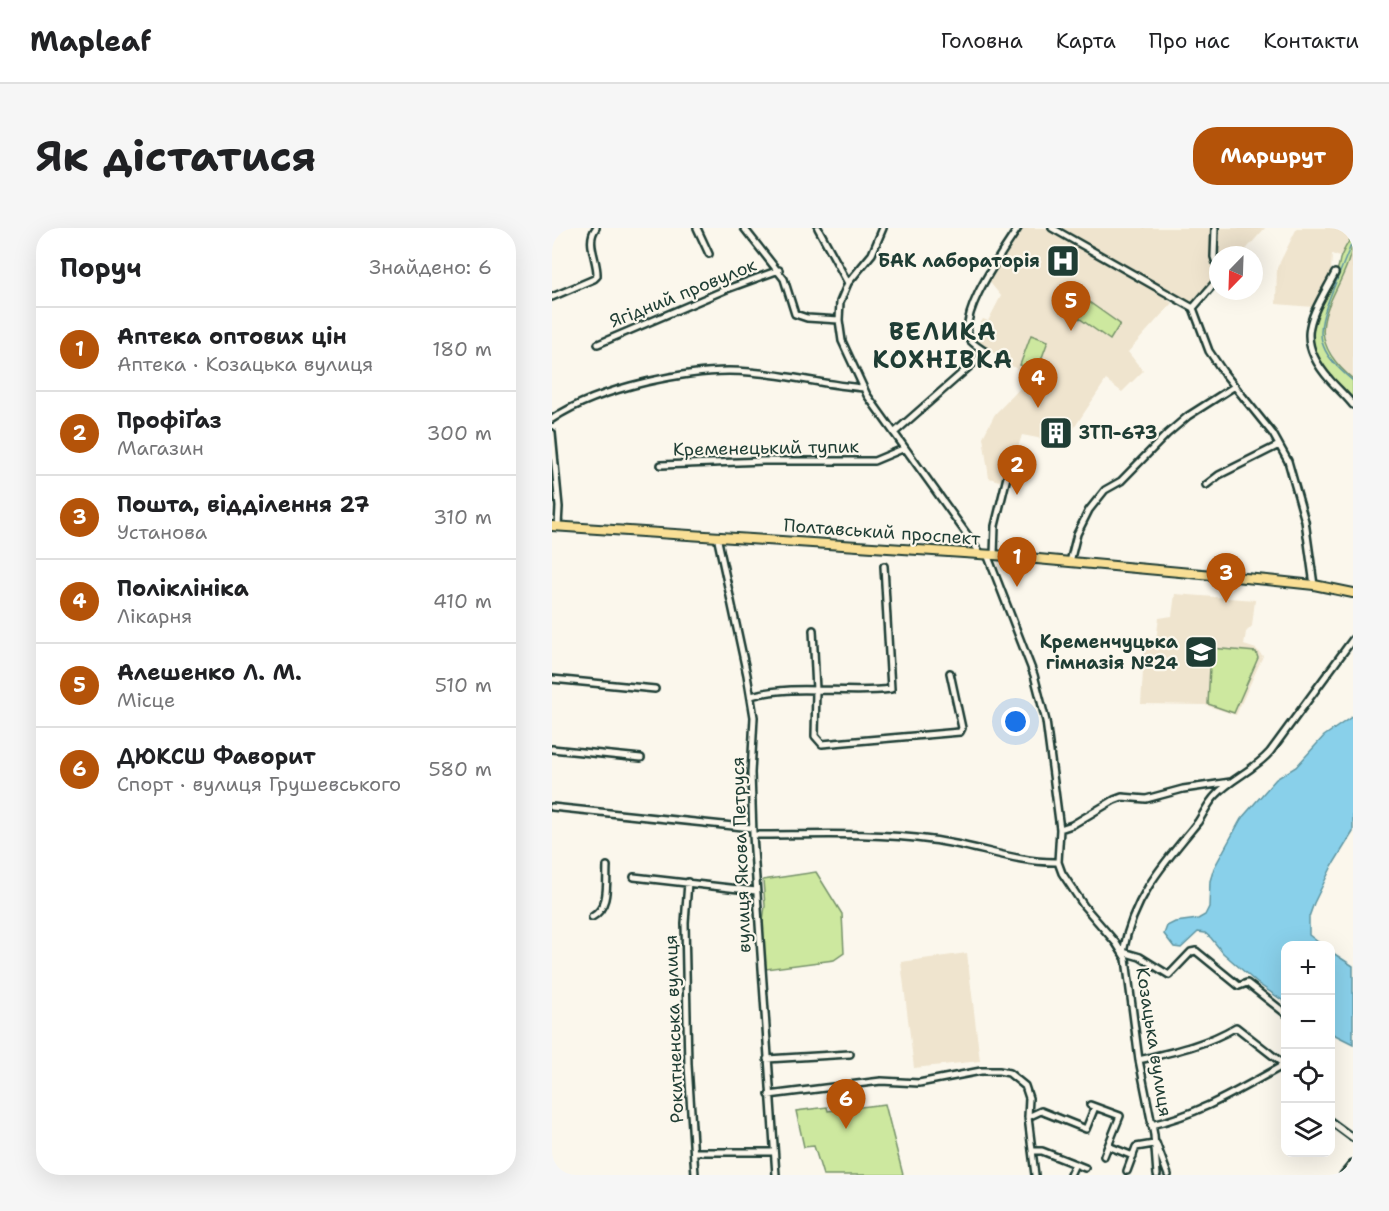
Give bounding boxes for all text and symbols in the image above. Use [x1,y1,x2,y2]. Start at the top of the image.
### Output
text: Mapleaf [30,22,151,60]
text: Головна [941,27,1023,55]
text: Карта [1056,27,1116,55]
text: Про нас [1149,27,1230,55]
text: Контакти [1263,27,1359,55]
button: Маршрут [1193,127,1353,185]
text: Як дістатися [36,128,316,184]
hospital icon: БАК лабораторія [1045,243,1081,279]
north arrow [1209,246,1263,300]
place label: БАК лабораторія [878,249,1040,273]
text: Поруч [60,250,142,285]
street label: Ягідний провулок [606,252,760,333]
text: Знайдено: 6 [369,254,492,280]
pin: 5 [1052,282,1090,331]
district label: ВЕЛИКА КОХНІВКА [872,316,1014,376]
text: Аптека оптових цін [117,322,347,351]
text: 1 [75,336,84,362]
text: 180 m [432,336,492,362]
text: Аптека · Козацька вулиця [117,351,373,377]
pin: 4 [1018,358,1058,408]
text: ПрофіҐаз [117,406,222,435]
building icon: ЗТП-673 [1038,415,1074,451]
text: 2 [73,420,87,446]
text: 300 m [426,420,492,446]
place label: ЗТП-673 [1079,421,1157,445]
street label: Кременецький тупик [673,434,860,462]
text: Магазин [117,435,204,461]
pin: 2 [998,446,1036,495]
text: Пошта, відділення 27 [117,490,369,519]
text: 3 [73,504,87,530]
text: 310 m [433,504,492,530]
street label: Полтавський проспект [783,513,982,551]
text: Установа [117,519,207,545]
pin: 1 [998,538,1036,587]
pin: 3 [1206,554,1246,603]
text: Поліклініка [117,574,249,603]
text: 4 [73,588,87,614]
text: 410 m [433,588,492,614]
text: Лікарня [117,603,192,629]
place label: Кременчуцька гімназія №24 [1040,630,1179,675]
school or university icon: Кременчуцька гімназія №24 [1183,634,1219,670]
text: Алешенко Л. М. [117,658,302,687]
text: 5 [73,672,86,698]
text: 510 m [435,672,492,698]
text: Місце [117,687,175,713]
your location [1001,707,1030,736]
text: ДЮКСШ Фаворит [117,742,316,771]
text: 6 [73,756,87,782]
text: 580 m [429,756,492,782]
street label: вулиця Якова Петруся [726,757,756,953]
text: Спорт · вулиця Грушевського [117,771,401,797]
street label: Рокитненська вулиця [659,934,689,1124]
map controls [1281,941,1335,1157]
button: + [1281,941,1335,995]
street label: Козацька вулиця [1130,966,1178,1118]
button: − [1281,995,1335,1049]
button: locate [1281,1049,1335,1103]
pin: 6 [826,1080,866,1129]
button: layers [1281,1103,1335,1157]

